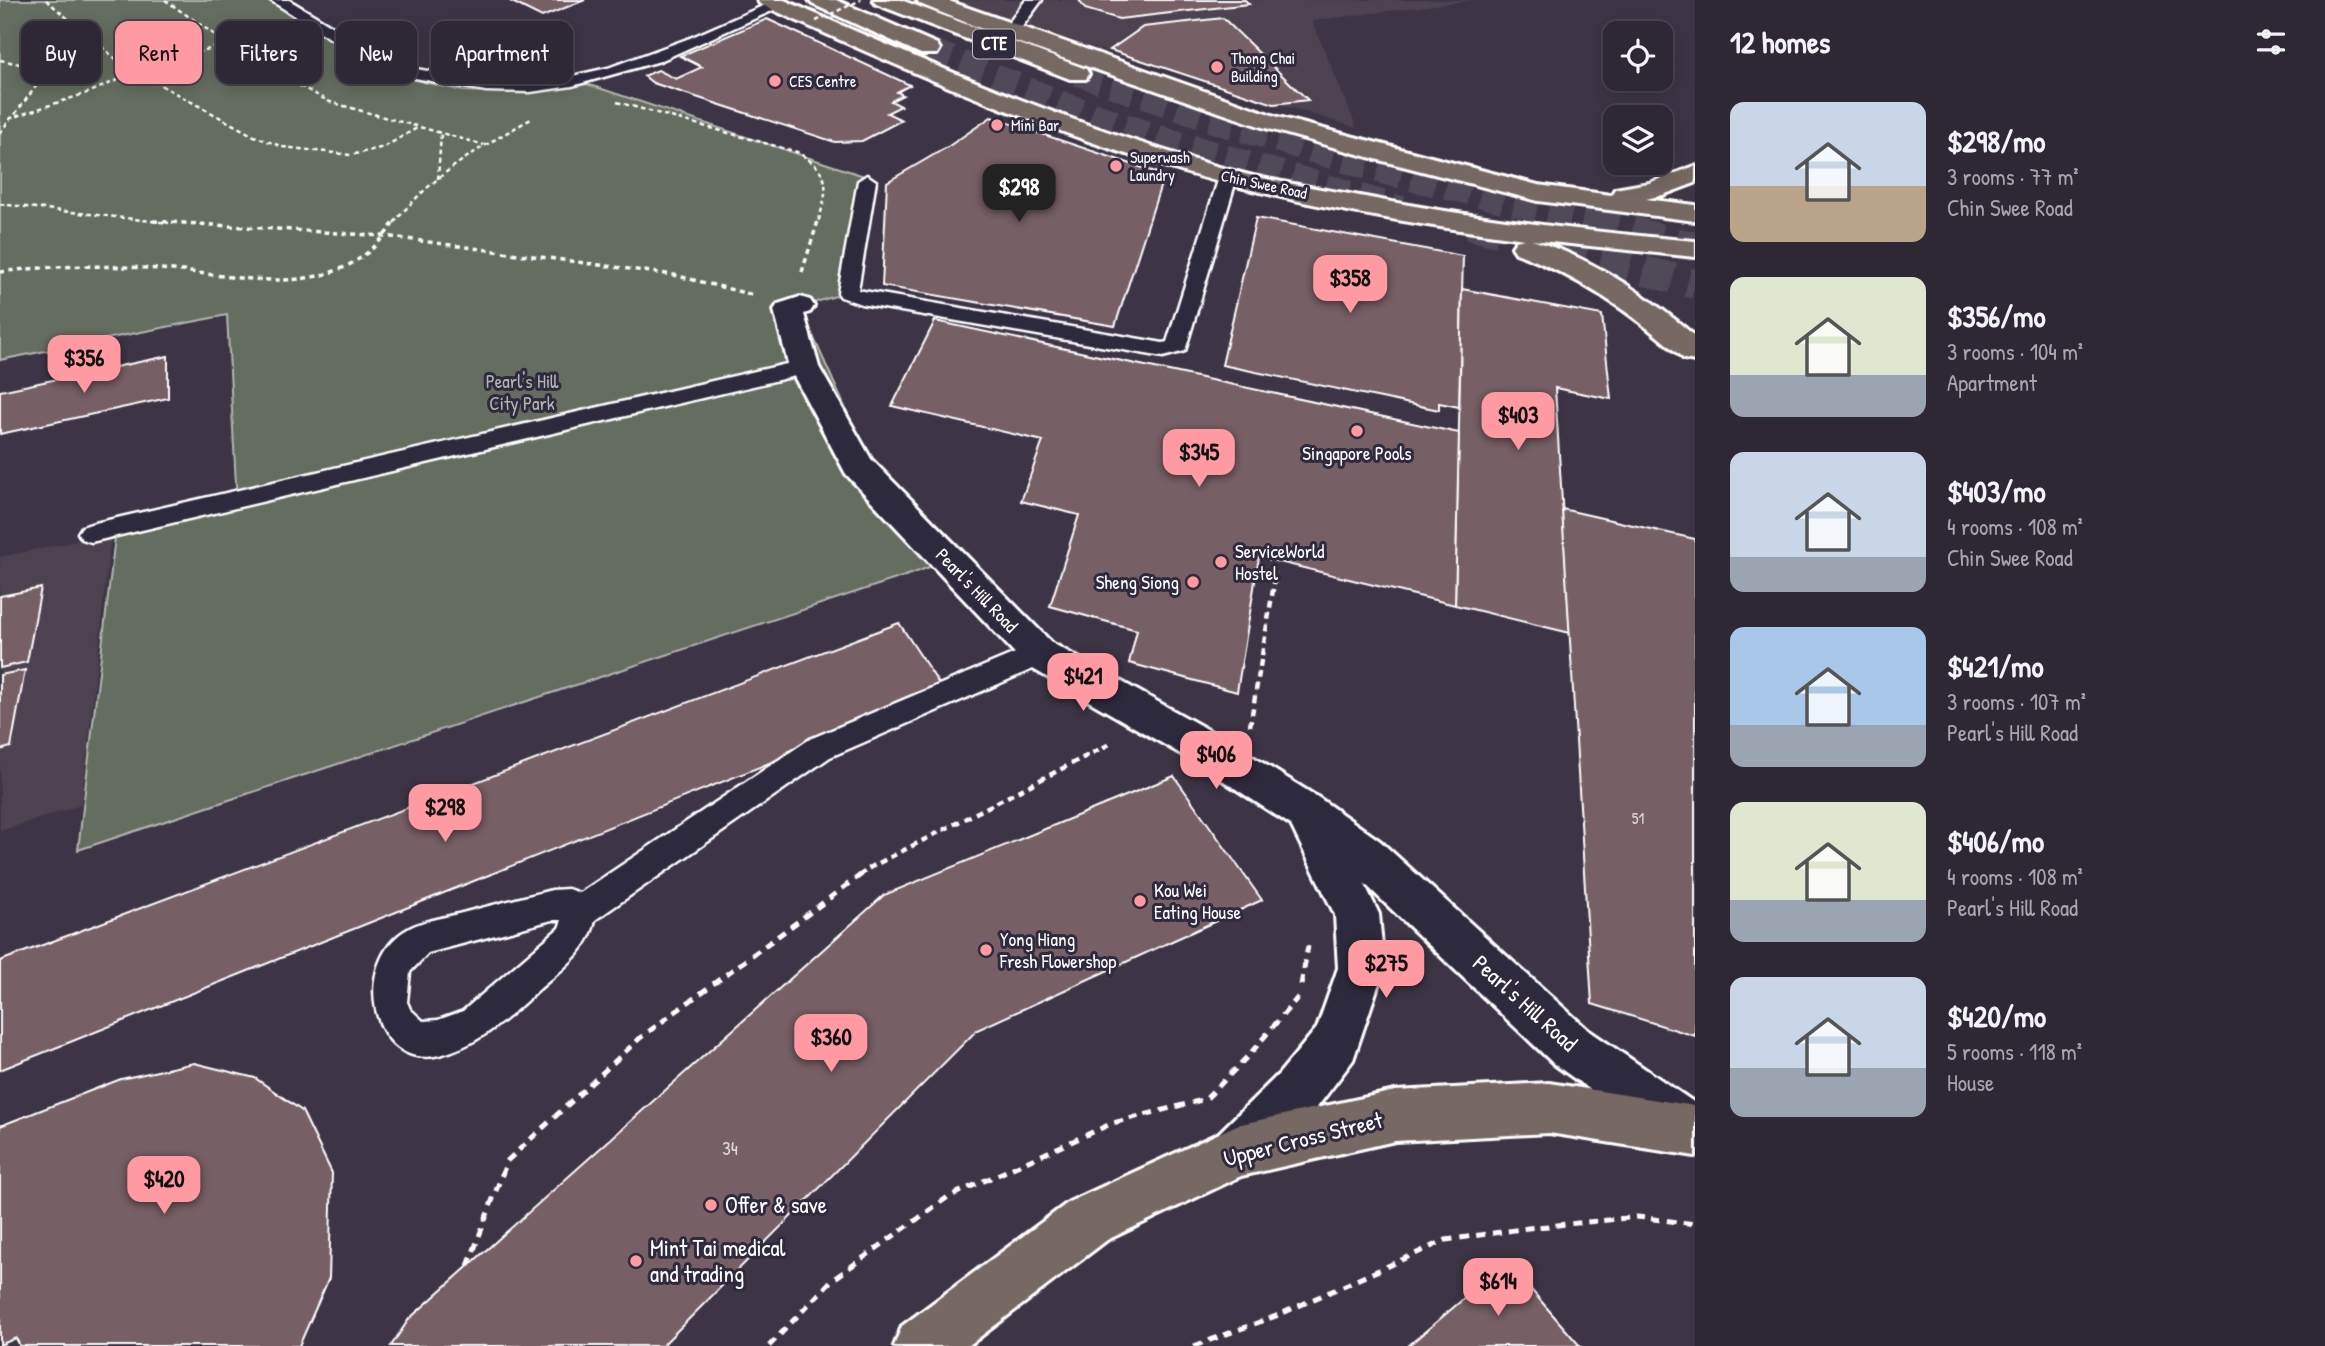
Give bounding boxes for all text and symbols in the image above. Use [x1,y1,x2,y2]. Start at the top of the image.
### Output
chip: Buy [21,21,101,84]
chip: Rent [115,21,202,84]
chip: Filters [216,21,322,84]
chip: New [336,21,417,84]
chip: Apartment [431,21,573,84]
map controls [1603,21,1673,175]
button: locate [1603,21,1673,91]
text: 12 homes [1730,22,1830,62]
icon: filters [2252,23,2290,61]
road number: CTE [973,29,1015,58]
place label: Thong Chai Building [1231,47,1295,87]
marker: Thong Chai Building [1209,59,1225,75]
place label: CES Centre [789,70,857,92]
marker: CES Centre [767,73,783,89]
button: layers [1603,105,1673,175]
place label: Mini Bar [1011,114,1059,136]
marker: Mini Bar [989,117,1005,133]
text: $298/mo [1947,121,2045,161]
icon: home [1786,130,1870,214]
place label: Superwash Laundry [1130,146,1190,186]
marker: Superwash Laundry [1108,158,1124,174]
text: 3 rooms · 77 m² [1947,161,2079,192]
pin: $298 [978,164,1060,224]
street label: Chin Swee Road [1219,164,1309,204]
text: $298 [999,171,1039,202]
text: Chin Swee Road [1947,192,2073,223]
pin: $358 [1309,256,1391,315]
text: $358 [1329,262,1371,293]
text: $356/mo [1947,296,2046,336]
icon: home [1786,305,1870,389]
pin: $356 [43,336,125,395]
text: 3 rooms · 104 m² [1947,336,2083,367]
text: $356 [64,342,104,373]
text: Apartment [1947,367,2037,398]
park label: Pearl's Hill City Park [486,368,559,416]
pin: $403 [1477,392,1559,452]
text: $403 [1498,399,1538,430]
marker: Singapore Pools [1349,423,1365,439]
pin: $345 [1158,430,1240,489]
text: $345 [1179,436,1219,467]
place label: Singapore Pools [1302,440,1412,466]
text: $403/mo [1947,471,2046,511]
icon: home [1786,480,1870,564]
text: 4 rooms · 108 m² [1947,511,2083,542]
place label: ServiceWorld Hostel [1235,538,1325,586]
street label: Pearl's Hill Road [930,542,1024,638]
text: Chin Swee Road [1947,542,2073,573]
marker: ServiceWorld Hostel [1213,554,1229,570]
place label: Sheng Siong [1096,569,1179,595]
marker: Sheng Siong [1185,574,1201,590]
text: $421/mo [1947,646,2044,686]
pin: $421 [1042,654,1124,713]
icon: home [1786,655,1870,739]
text: $421 [1063,660,1103,691]
text: 3 rooms · 107 m² [1947,686,2086,717]
text: Pearl's Hill Road [1947,717,2078,748]
pin: $406 [1175,732,1257,791]
text: $406 [1196,738,1236,769]
pin: $298 [404,784,486,844]
text: $298 [425,791,465,822]
house number: 51 [1632,807,1644,829]
text: $406/mo [1947,821,2044,861]
icon: home [1786,830,1870,914]
text: 4 rooms · 108 m² [1947,861,2083,892]
place label: Kou Wei Eating House [1154,877,1242,925]
text: Pearl's Hill Road [1947,892,2078,923]
marker: Kou Wei Eating House [1132,893,1148,909]
place label: Yong Hiang Fresh Flowershop [999,926,1116,974]
pin: $275 [1345,940,1427,1000]
marker: Yong Hiang Fresh Flowershop [978,942,994,958]
text: $275 [1364,947,1408,978]
street label: Pearl's Hill Road [1466,947,1584,1058]
text: $420/mo [1947,996,2046,1036]
icon: home [1786,1005,1870,1089]
pin: $360 [790,1014,872,1074]
text: $360 [810,1021,852,1052]
text: 5 rooms · 118 m² [1947,1036,2082,1067]
text: House [1947,1067,1994,1098]
street label: Upper Cross Street [1220,1104,1387,1173]
house number: 34 [722,1135,738,1161]
pin: $420 [123,1156,205,1216]
text: $420 [143,1163,185,1194]
place label: Offer & save [725,1189,827,1220]
marker: Offer & save [703,1197,719,1213]
place label: Mint Tai medical and trading [650,1232,787,1289]
marker: Mint Tai medical and trading [628,1253,644,1269]
pin: $614 [1457,1258,1539,1318]
text: $614 [1479,1265,1517,1296]

